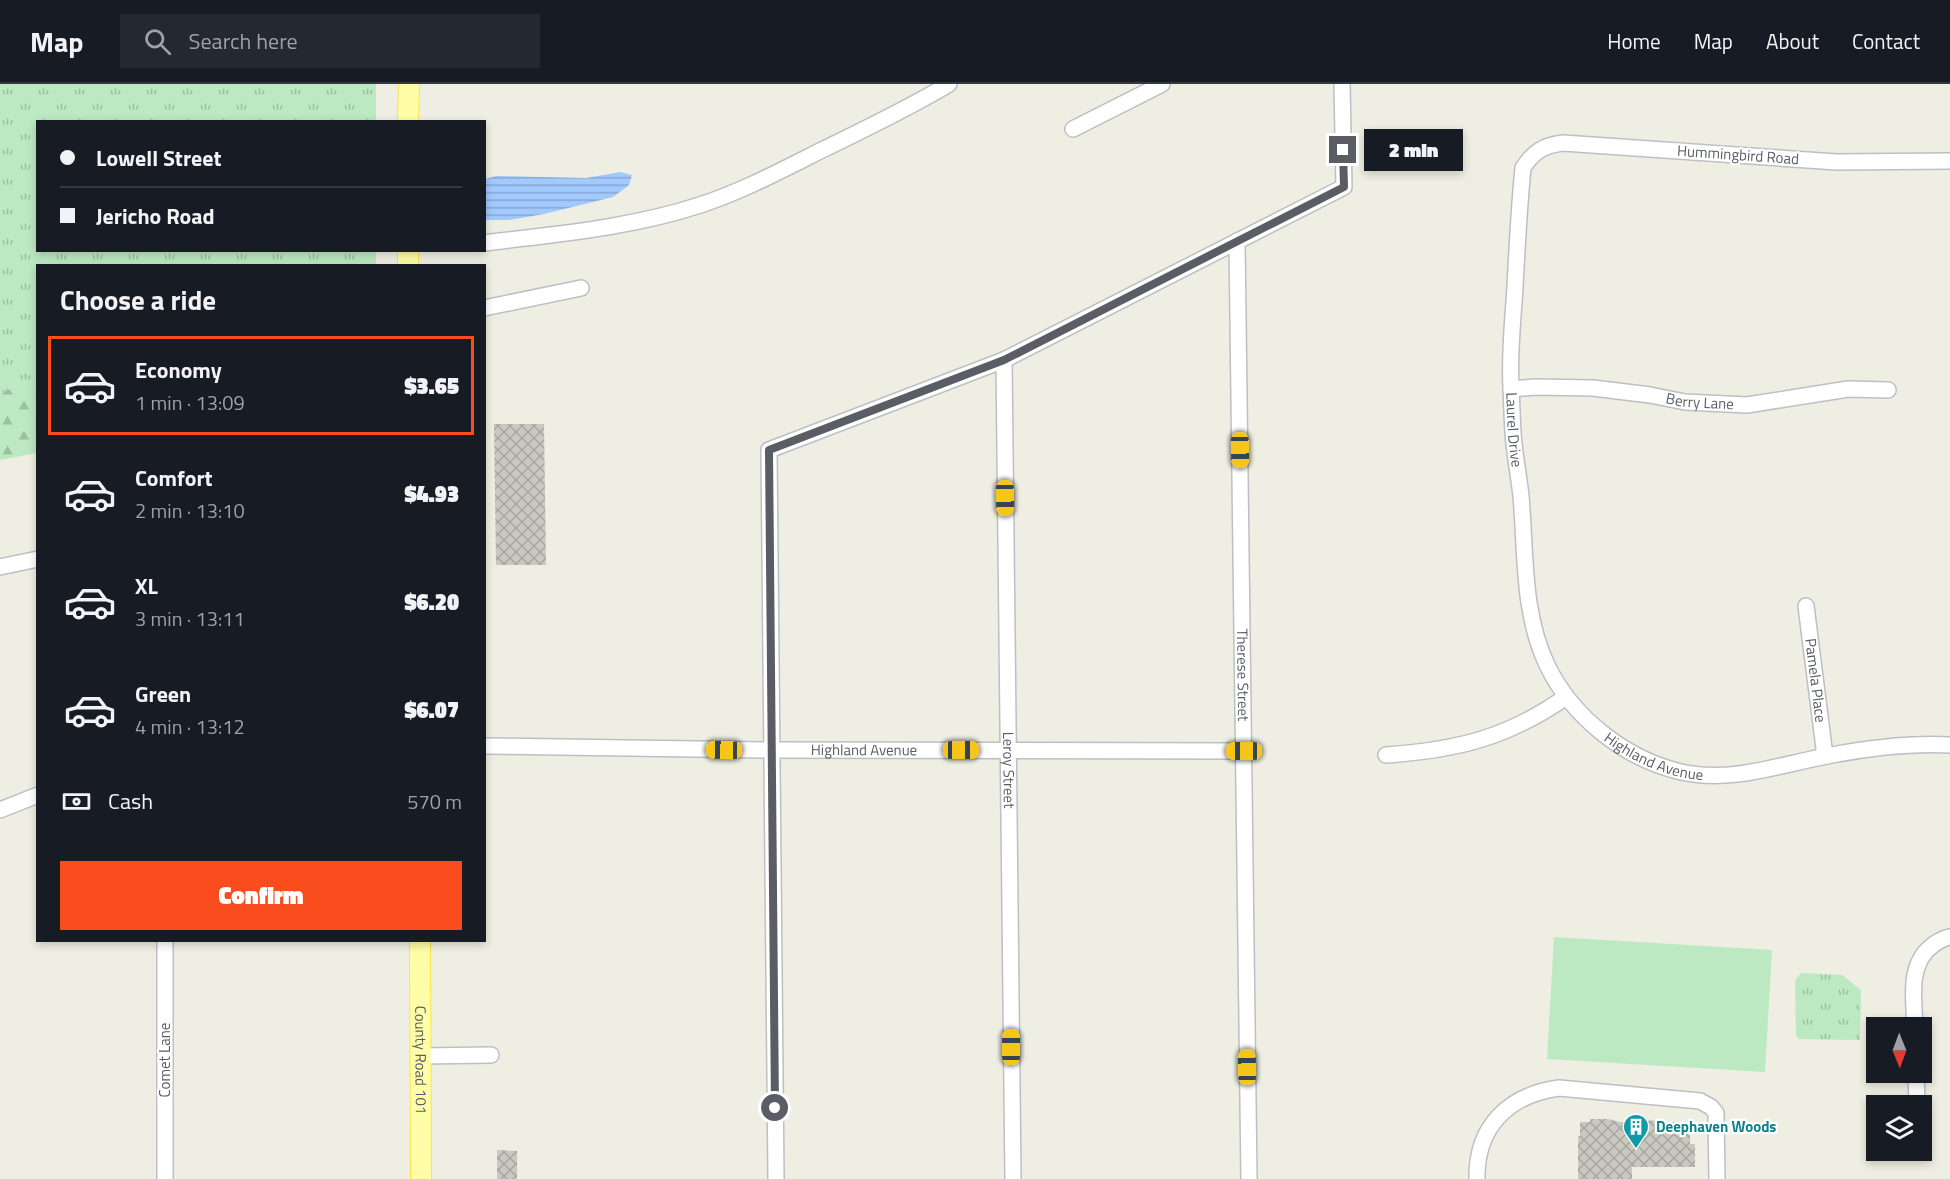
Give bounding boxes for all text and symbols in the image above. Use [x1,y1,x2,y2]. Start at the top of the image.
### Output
search box [120,14,540,68]
text: Map [30,20,84,63]
text: Search here [189,24,298,58]
icon: search [141,25,174,58]
text: Home [1607,25,1661,57]
text: Map [1694,25,1733,57]
text: About [1766,25,1819,57]
text: Contact [1852,25,1920,57]
callout: 2 min [1364,129,1463,171]
text: 2 min [1389,134,1438,165]
route end [1329,136,1356,163]
street label: Hummingbird Road [1676,139,1800,170]
text: Lowell Street [96,141,222,175]
text: Jericho Road [96,199,215,233]
text: Choose a ride [60,279,216,320]
text: Economy [135,353,222,387]
icon: car [63,359,117,413]
text: $3.65 [404,369,459,403]
street label: Berry Lane [1664,386,1734,415]
text: 1 min · 13:09 [135,387,245,418]
street label: Laurel Drive [1500,392,1529,469]
car [1231,432,1249,468]
text: Comfort [135,461,213,495]
icon: car [63,467,117,521]
text: $4.93 [404,477,459,511]
car [996,480,1014,516]
text: 2 min · 13:10 [135,495,245,526]
text: XL [135,569,158,603]
icon: car [63,575,117,629]
text: $6.20 [404,585,459,619]
text: 3 min · 13:11 [135,603,245,634]
street label: Therese Street [1231,628,1255,722]
street label: Pamela Place [1799,637,1833,724]
text: Green [135,677,191,711]
icon: car [63,683,117,737]
text: $6.07 [404,693,459,727]
text: 4 min · 13:12 [135,711,245,742]
street label: Highland Avenue [1599,726,1704,786]
street label: Leroy Street [997,731,1021,809]
street label: Highland Avenue [811,738,917,761]
car [706,741,742,759]
car [943,741,979,759]
car [1226,742,1262,760]
text: Cash [108,784,153,818]
icon: cash [60,785,93,818]
text: 570 m [407,786,462,817]
button: Confirm [60,861,462,930]
street label: County Road 101 [409,1006,433,1114]
north arrow [1866,1017,1932,1083]
map controls [1866,1017,1932,1161]
street label: Comet Lane [153,1023,176,1097]
car [1002,1029,1020,1065]
car [1238,1049,1256,1085]
route start [761,1094,788,1121]
button: layers [1866,1095,1932,1161]
building icon: Deephaven Woods [1621,1112,1651,1150]
place label: Deephaven Woods [1656,1115,1776,1138]

